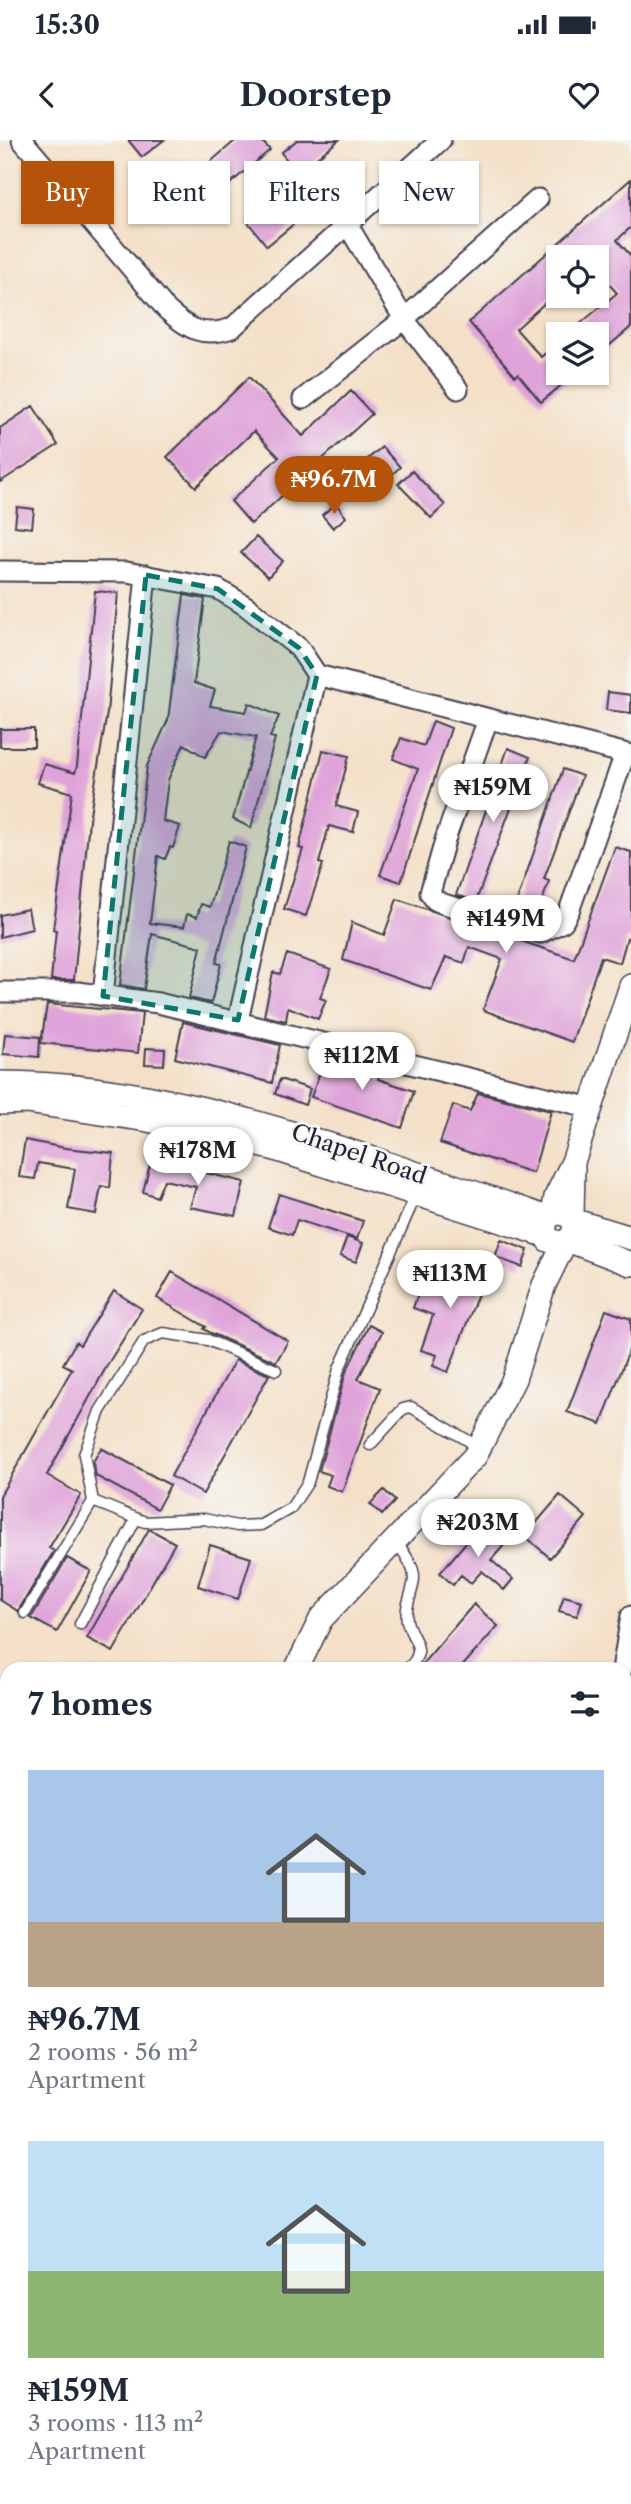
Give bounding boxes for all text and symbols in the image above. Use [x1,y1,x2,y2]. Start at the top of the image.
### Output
text: 15:30 [35,9,100,41]
text: Doorstep [239,75,392,114]
icon: back [28,76,66,114]
icon: heart [565,76,603,114]
chip: Buy [21,161,114,224]
chip: Rent [128,161,230,224]
chip: Filters [244,161,365,224]
chip: New [379,161,479,224]
map controls [546,245,609,385]
button: locate [546,245,609,308]
button: layers [546,322,609,385]
pin: ₦96.7M [277,456,391,516]
text: ₦96.7M [291,465,377,493]
pin: ₦159M [444,764,542,824]
text: ₦159M [454,773,532,801]
pin: ₦149M [457,896,555,955]
text: ₦149M [467,904,545,932]
pin: ₦112M [313,1032,411,1092]
text: ₦112M [324,1041,400,1069]
street label: Chapel Road [288,1118,430,1190]
pin: ₦178M [149,1128,247,1187]
text: ₦178M [159,1136,237,1164]
pin: ₦113M [401,1250,499,1310]
text: ₦113M [413,1259,487,1287]
pin: ₦203M [429,1500,527,1559]
text: ₦203M [437,1508,519,1536]
icon: filters [566,1685,604,1723]
text: 7 homes [28,1686,153,1723]
icon: home [253,1815,379,1941]
text: ₦96.7M [28,2001,141,2038]
text: 2 rooms · 56 m² [28,2038,198,2066]
text: Apartment [28,2066,146,2094]
icon: home [253,2186,379,2312]
text: ₦159M [28,2372,129,2409]
text: 3 rooms · 113 m² [28,2409,204,2437]
text: Apartment [28,2437,146,2465]

